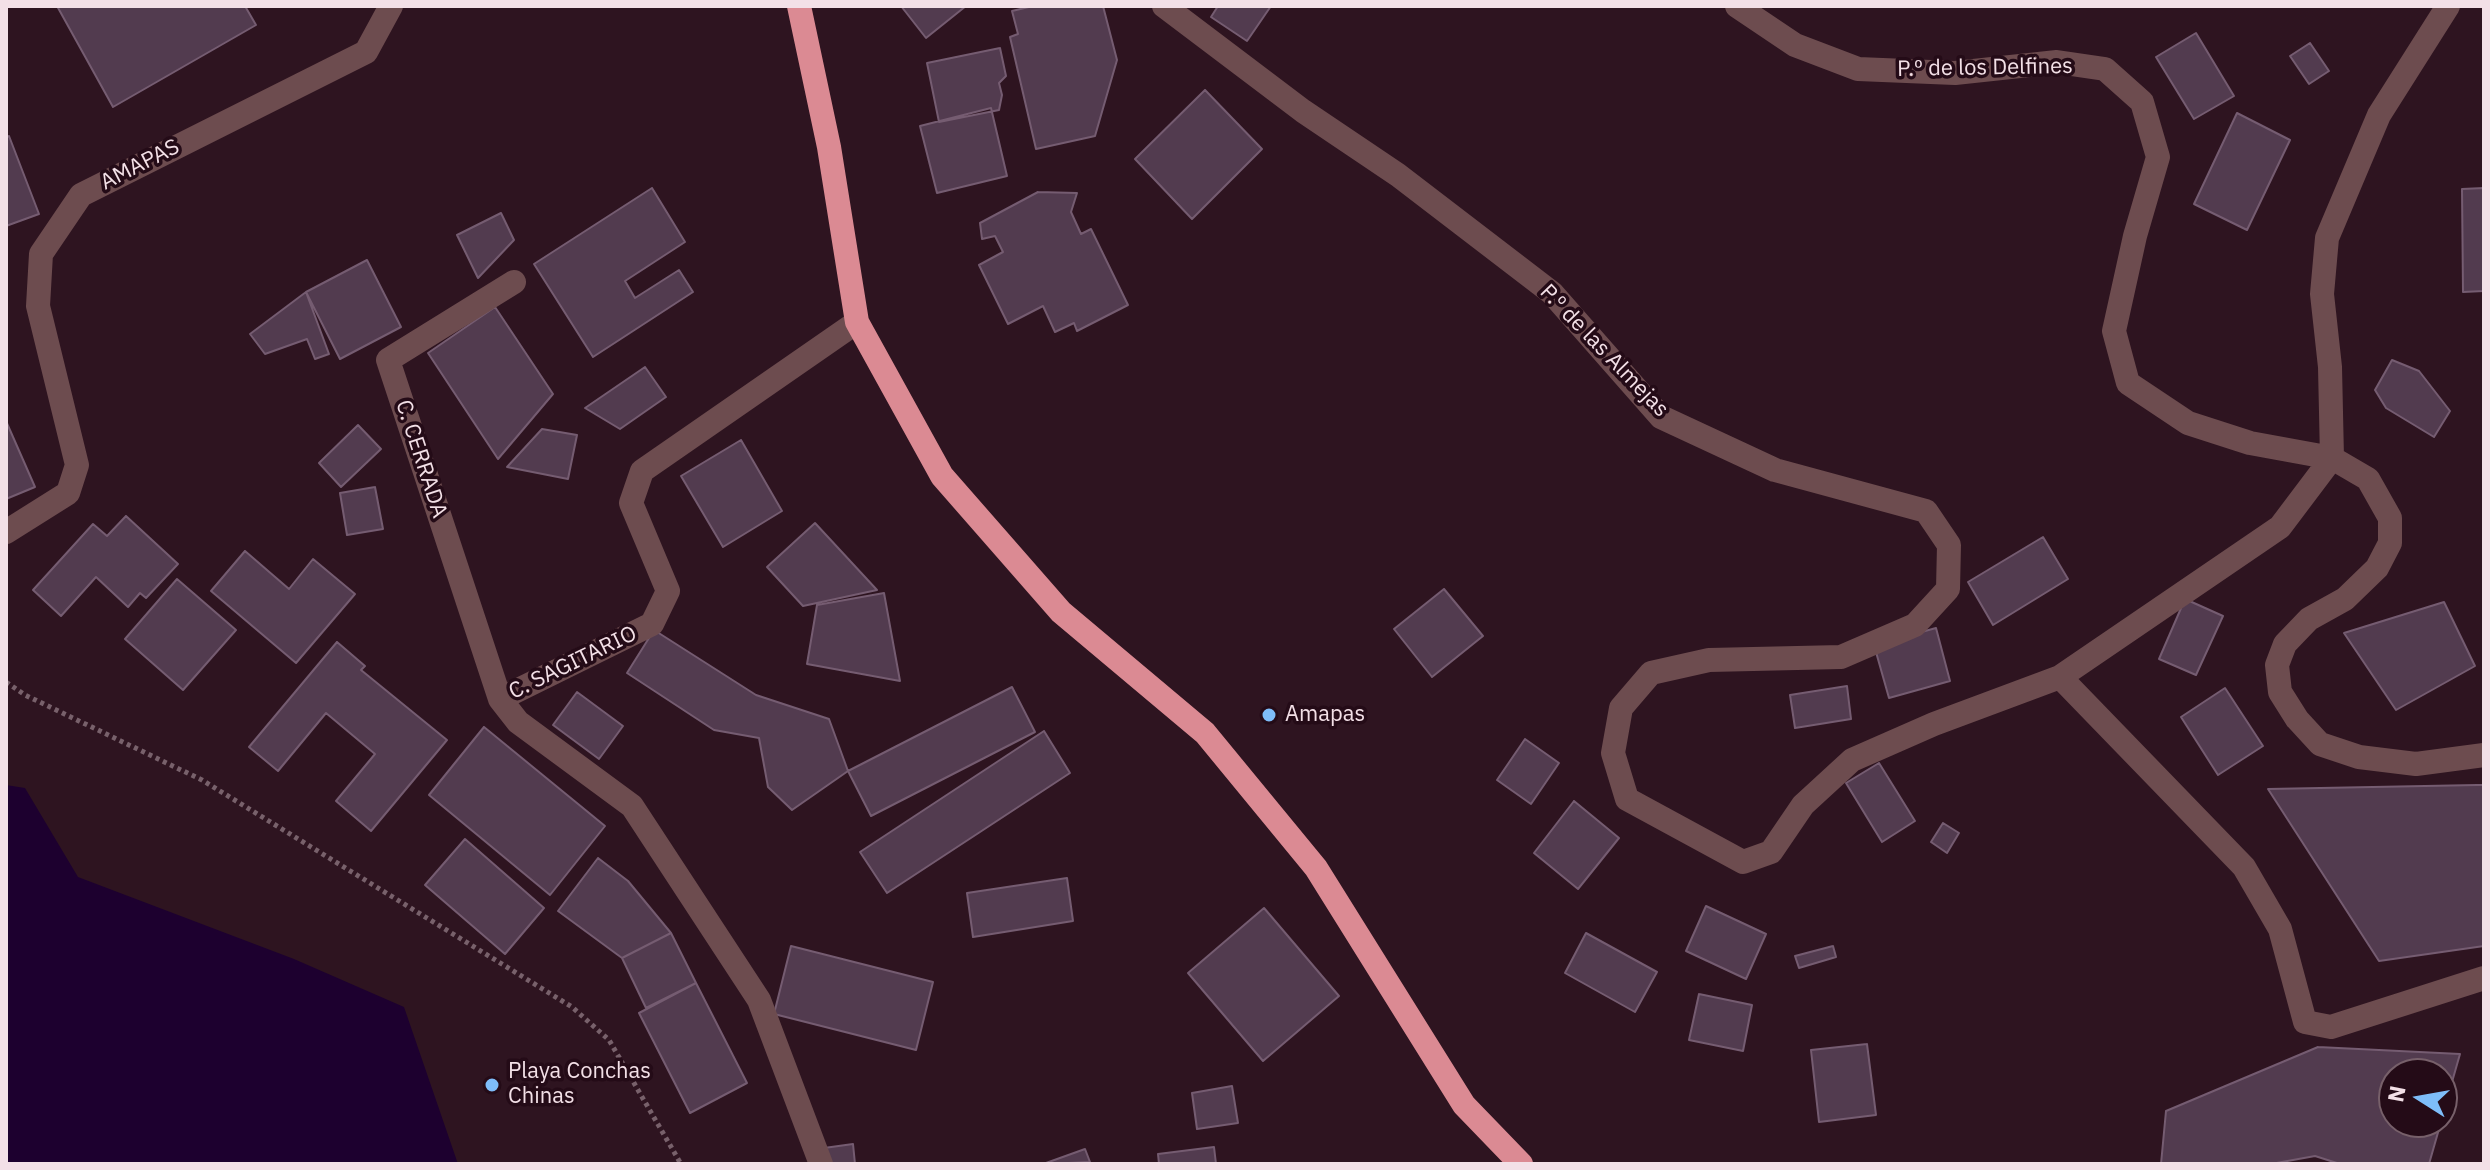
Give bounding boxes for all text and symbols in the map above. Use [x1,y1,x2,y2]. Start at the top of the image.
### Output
street label: P.º de los Delfines [1897,53,2073,83]
street label: AMAPAS [96,134,184,196]
street label: P.º de las Almejas [1534,279,1674,423]
street label: C. CERRADA [390,397,452,521]
street label: C. SAGITARIO [505,621,641,705]
place label: Amapas [1285,702,1365,728]
marker: Amapas [1260,706,1278,724]
north arrow [2378,1058,2458,1138]
place label: Playa Conchas Chinas [508,1059,651,1110]
marker: Playa Conchas Chinas [483,1076,501,1094]
text: N [2380,1083,2412,1104]

